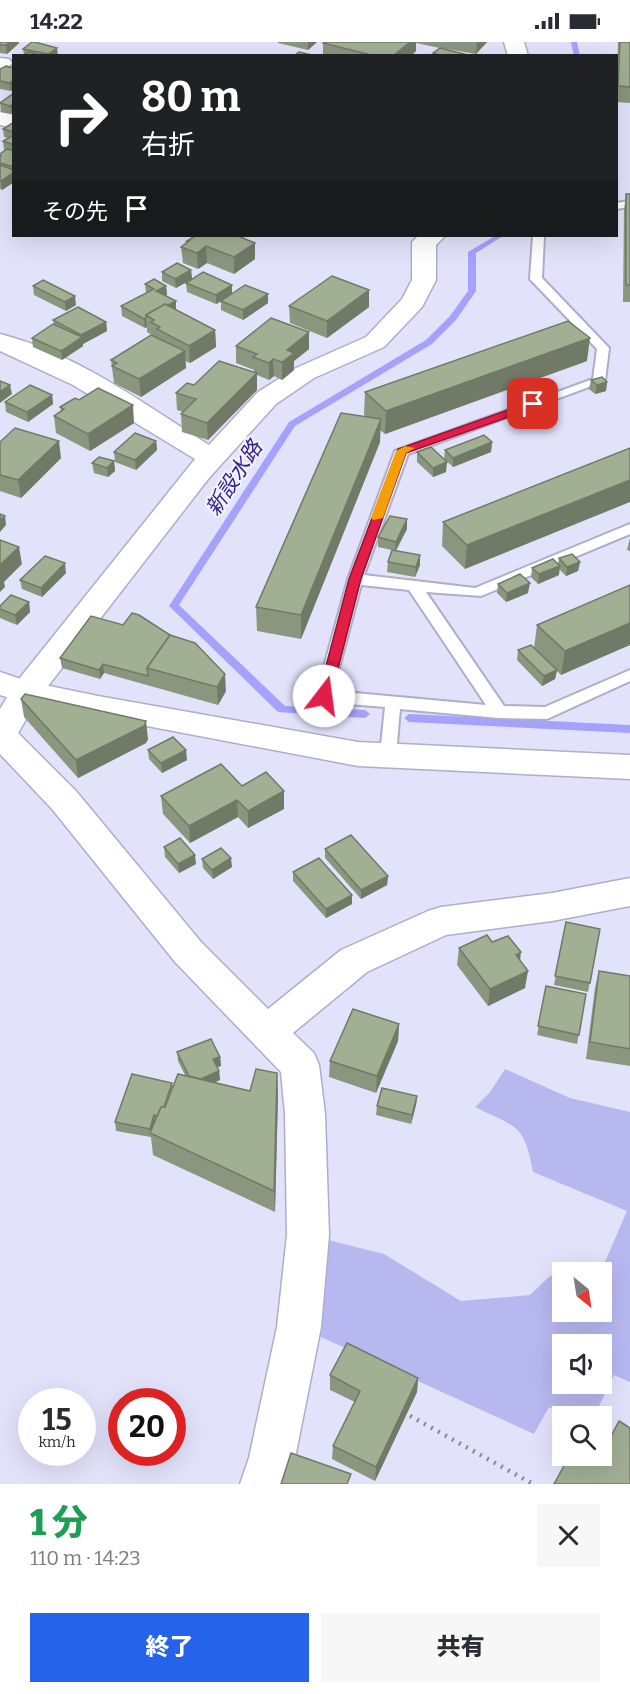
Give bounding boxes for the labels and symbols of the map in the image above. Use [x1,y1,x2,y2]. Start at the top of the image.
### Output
pin [507,378,558,429]
water label: 新設水路 [200,434,269,520]
position arrow [292,664,356,728]
north arrow [552,1262,612,1322]
speed limit sign: 20 [108,1388,186,1466]

